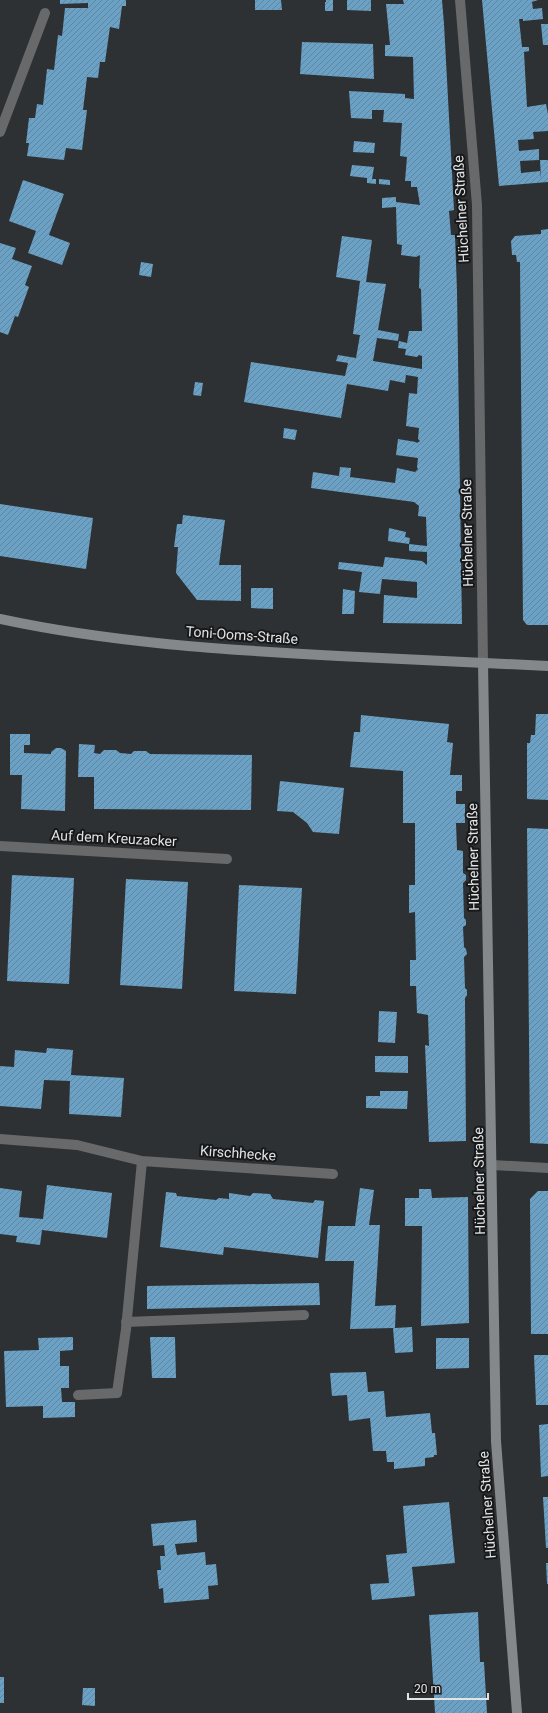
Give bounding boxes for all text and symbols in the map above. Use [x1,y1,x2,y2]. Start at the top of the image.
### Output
street label: Hüchelner Straße [450,155,472,263]
street label: Hüchelner Straße [458,479,476,587]
street label: Toni-Ooms-Straße [185,623,299,647]
street label: Hüchelner Straße [464,803,482,911]
street label: Auf dem Kreuzacker [51,827,177,849]
street label: Hüchelner Straße [470,1127,488,1235]
street label: Kirschhecke [200,1142,276,1164]
street label: Hüchelner Straße [475,1451,499,1559]
scale bar [408,1675,488,1701]
text: 20 m [414,1682,441,1696]

